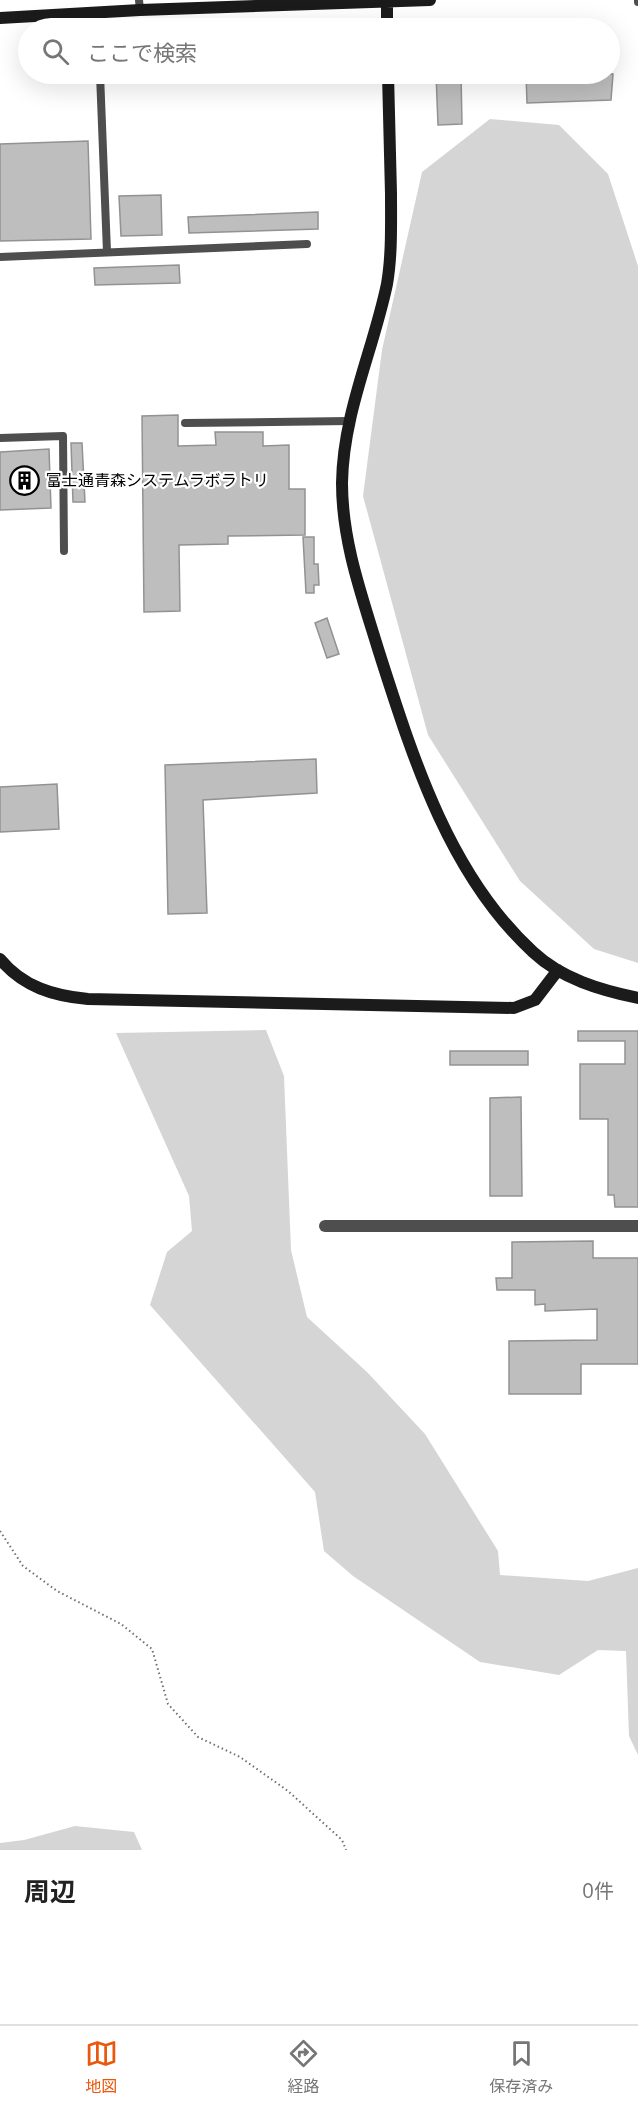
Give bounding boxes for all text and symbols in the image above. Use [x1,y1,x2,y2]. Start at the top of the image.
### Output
search box [18,18,620,84]
icon: search [39,35,72,68]
text: ここで検索 [87,38,197,67]
building icon: 富士通青森システムラボラトリ [9,464,41,496]
place label: 富士通青森システムラボラトリ [46,470,269,490]
text: 周辺 [24,1874,76,1908]
text: 0件 [582,1877,614,1904]
tab: 地図 [85,2037,118,2097]
tab: 経路 [287,2037,320,2097]
tab: 保存済み [489,2037,553,2097]

